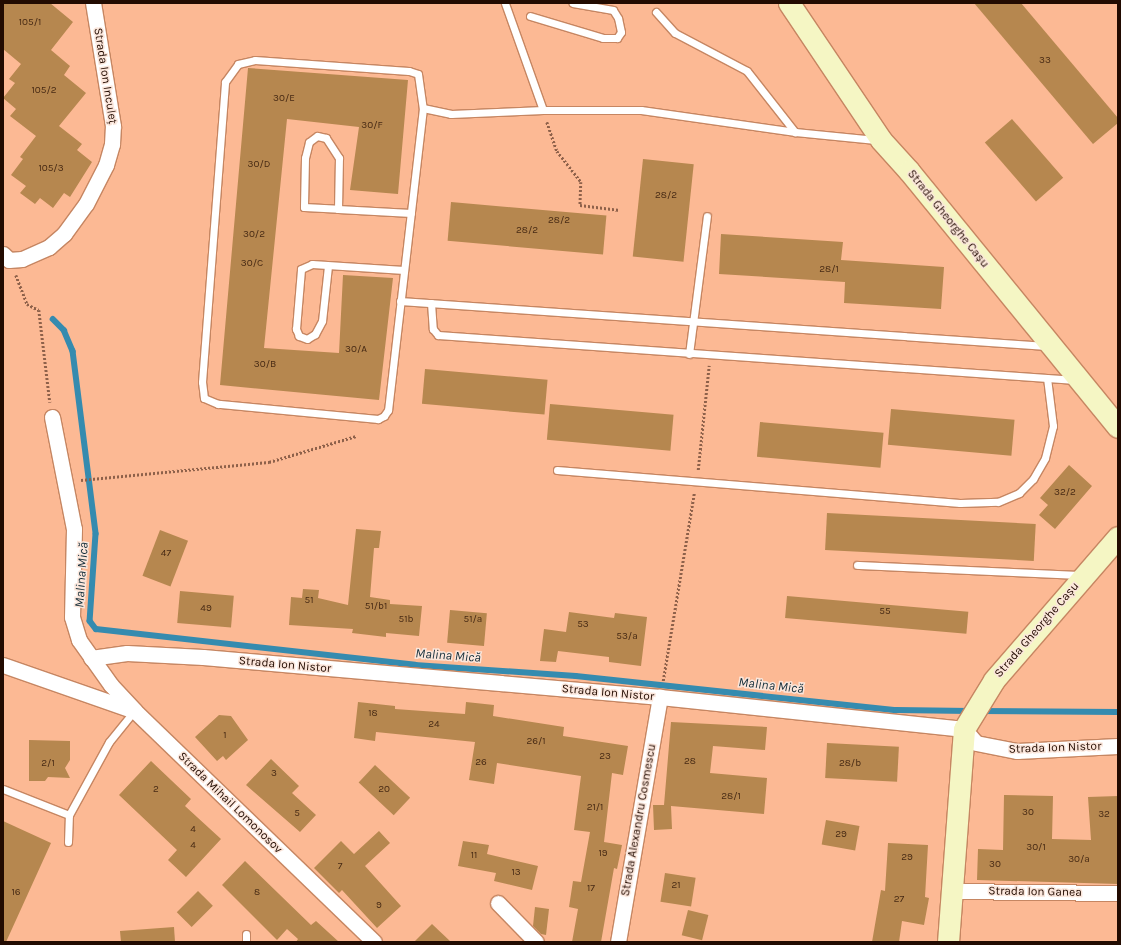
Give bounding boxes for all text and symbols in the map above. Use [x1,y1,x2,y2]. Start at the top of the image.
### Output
house number: 105/1 [19,17,41,29]
street label: Strada Ion Inculeț [90,27,120,125]
house number: 33 [1039,55,1051,67]
house number: 105/2 [32,85,56,97]
house number: 30/E [273,93,295,105]
house number: 30/F [361,120,383,132]
house number: 30/D [248,159,270,171]
house number: 105/3 [38,163,64,175]
street label: Strada Gheorghe Cașu [904,167,992,271]
house number: 28/2 [655,190,677,202]
house number: 28/2 [548,215,570,227]
house number: 28/2 [516,225,538,237]
house number: 30/2 [243,229,265,241]
house number: 30/C [241,258,263,270]
house number: 28/1 [819,264,839,276]
house number: 30/A [345,344,367,356]
house number: 30/B [254,359,276,371]
house number: 32/2 [1054,487,1076,499]
water label: Malina Mică [72,542,92,608]
house number: 47 [161,548,171,560]
street label: Strada Gheorghe Cașu [992,579,1082,681]
house number: 51 [305,595,313,607]
house number: 51/b1 [365,601,387,613]
house number: 49 [200,603,212,615]
house number: 55 [879,606,891,618]
house number: 51b [399,614,413,626]
house number: 51/a [464,614,482,626]
house number: 53 [577,619,589,631]
house number: 53/a [616,631,638,643]
water label: Malina Mică [415,646,481,666]
street label: Strada Ion Nistor [238,654,332,676]
water label: Malina Mică [738,675,804,697]
street label: Strada Ion Nistor [561,682,655,704]
house number: 18 [368,708,378,720]
house number: 24 [428,719,440,731]
house number: 1 [223,730,227,742]
house number: 26/1 [526,736,546,748]
street label: Strada Ion Nistor [1008,739,1102,757]
street label: Strada Alexandru Cosmescu [618,743,660,897]
street label: Strada Mihail Lomonosov [175,749,285,857]
house number: 23 [599,751,611,763]
house number: 28 [684,756,696,768]
house number: 26 [475,757,487,769]
house number: 2/1 [41,758,55,770]
house number: 28/b [839,758,861,770]
house number: 3 [271,768,277,780]
house number: 2 [153,784,159,796]
house number: 20 [378,784,390,796]
house number: 28/1 [721,791,741,803]
house number: 21/1 [587,802,603,814]
house number: 30 [1022,807,1034,819]
house number: 5 [294,808,300,820]
house number: 32 [1098,809,1110,821]
house number: 4 [190,824,196,836]
house number: 29 [835,829,847,841]
house number: 4 [190,840,196,852]
house number: 30/1 [1026,842,1046,854]
house number: 19 [598,848,608,860]
house number: 11 [471,850,477,862]
house number: 29 [901,852,913,864]
house number: 30/a [1068,854,1090,866]
house number: 30 [989,859,1001,871]
house number: 7 [338,861,342,873]
house number: 13 [511,867,521,879]
house number: 21 [671,880,681,892]
house number: 17 [587,883,595,895]
street label: Strada Ion Ganea [988,884,1082,900]
house number: 16 [11,887,21,899]
house number: 8 [254,887,260,899]
house number: 27 [894,894,904,906]
house number: 9 [376,900,382,912]

